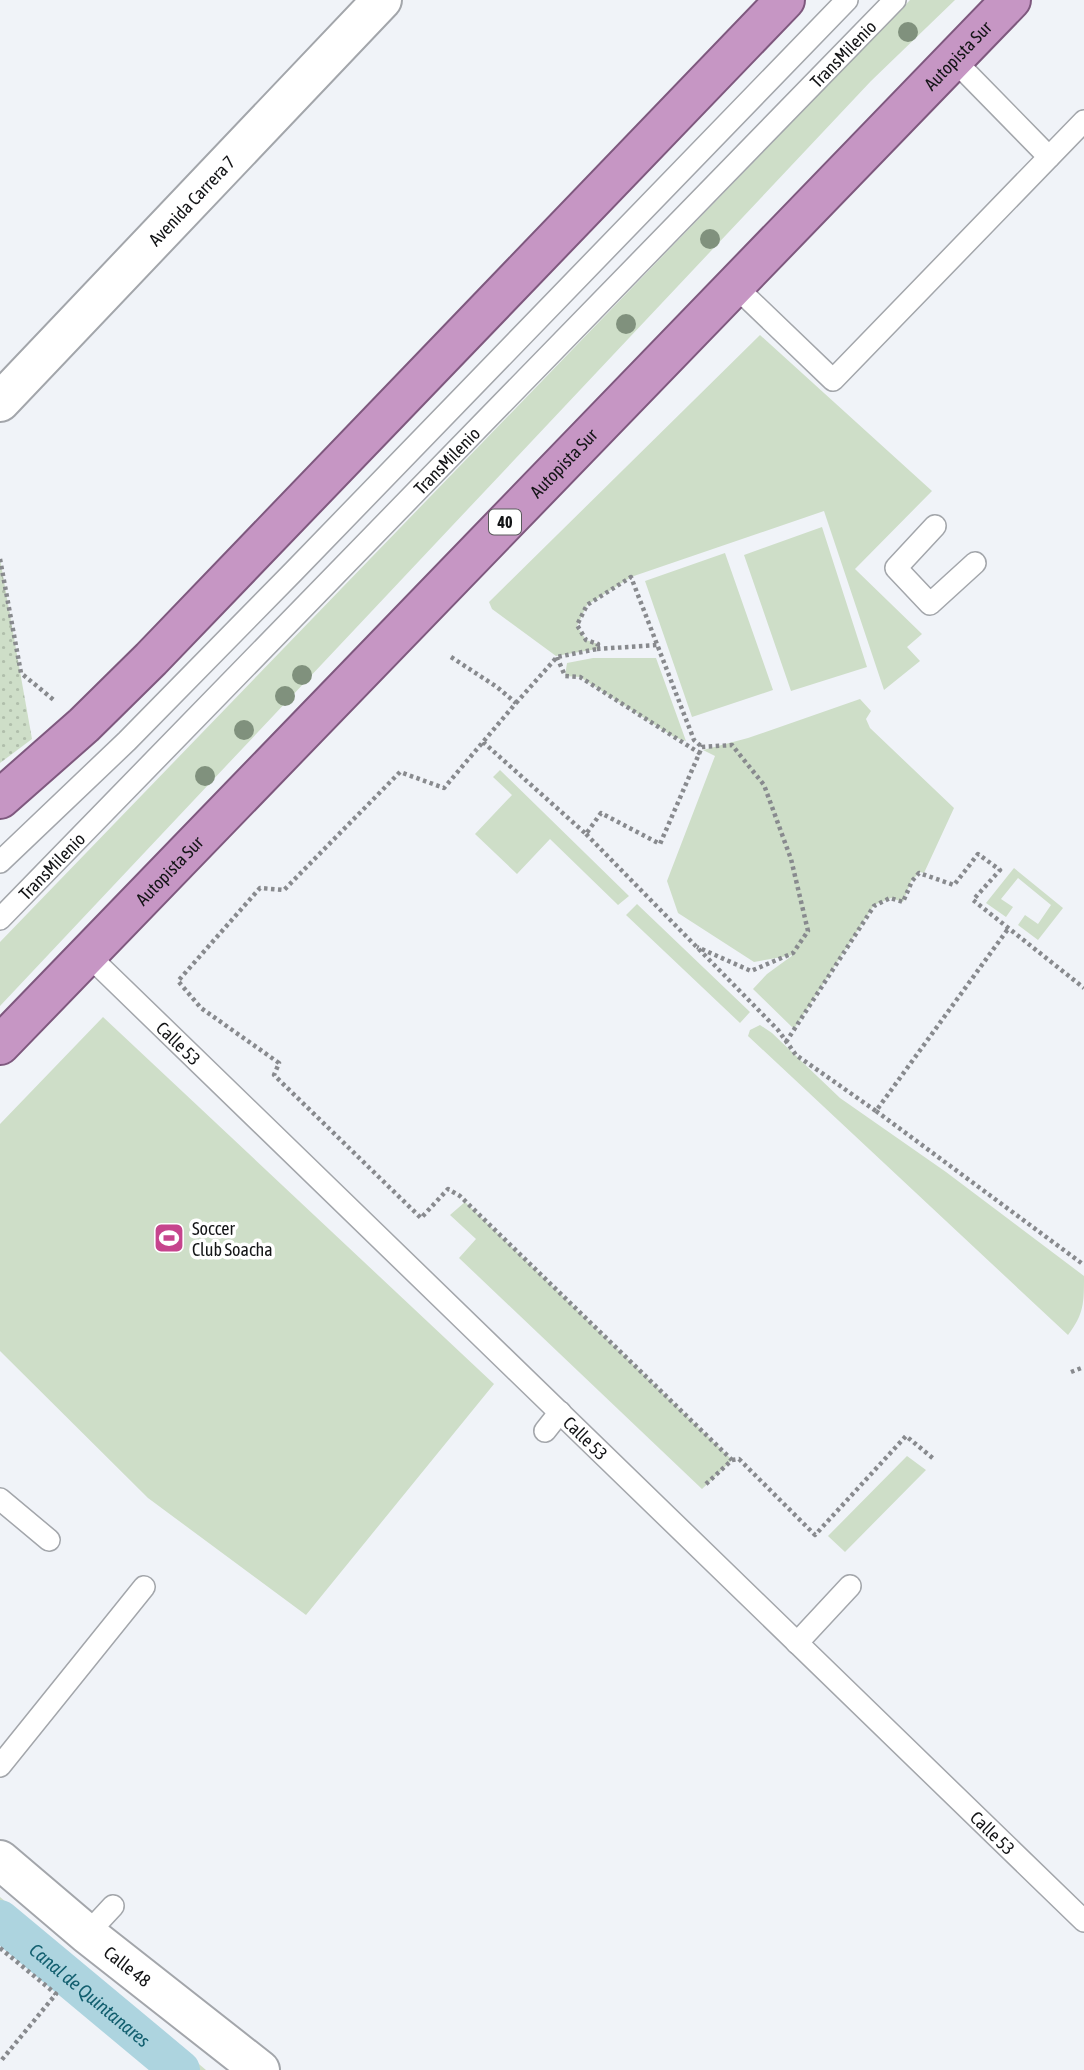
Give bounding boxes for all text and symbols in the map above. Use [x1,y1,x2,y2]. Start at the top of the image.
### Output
street label: TransMilenio [805,16,880,92]
street label: Autopista Sur [919,16,996,94]
street label: Avenida Carrera 7 [144,151,239,250]
street label: TransMilenio [409,423,484,498]
street label: Autopista Sur [525,424,602,502]
road number: 40 [489,509,521,534]
street label: TransMilenio [14,828,89,904]
street label: Autopista Sur [131,831,207,909]
street label: Calle 53 [152,1017,205,1069]
place label: Soccer Club Soacha [192,1218,273,1260]
sports icon: Soccer Club Soacha [152,1221,186,1255]
street label: Calle 53 [559,1412,612,1464]
street label: Calle 53 [966,1806,1019,1859]
water label: Canal de Quintanares [25,1938,155,2052]
street label: Calle 48 [100,1941,155,1991]

